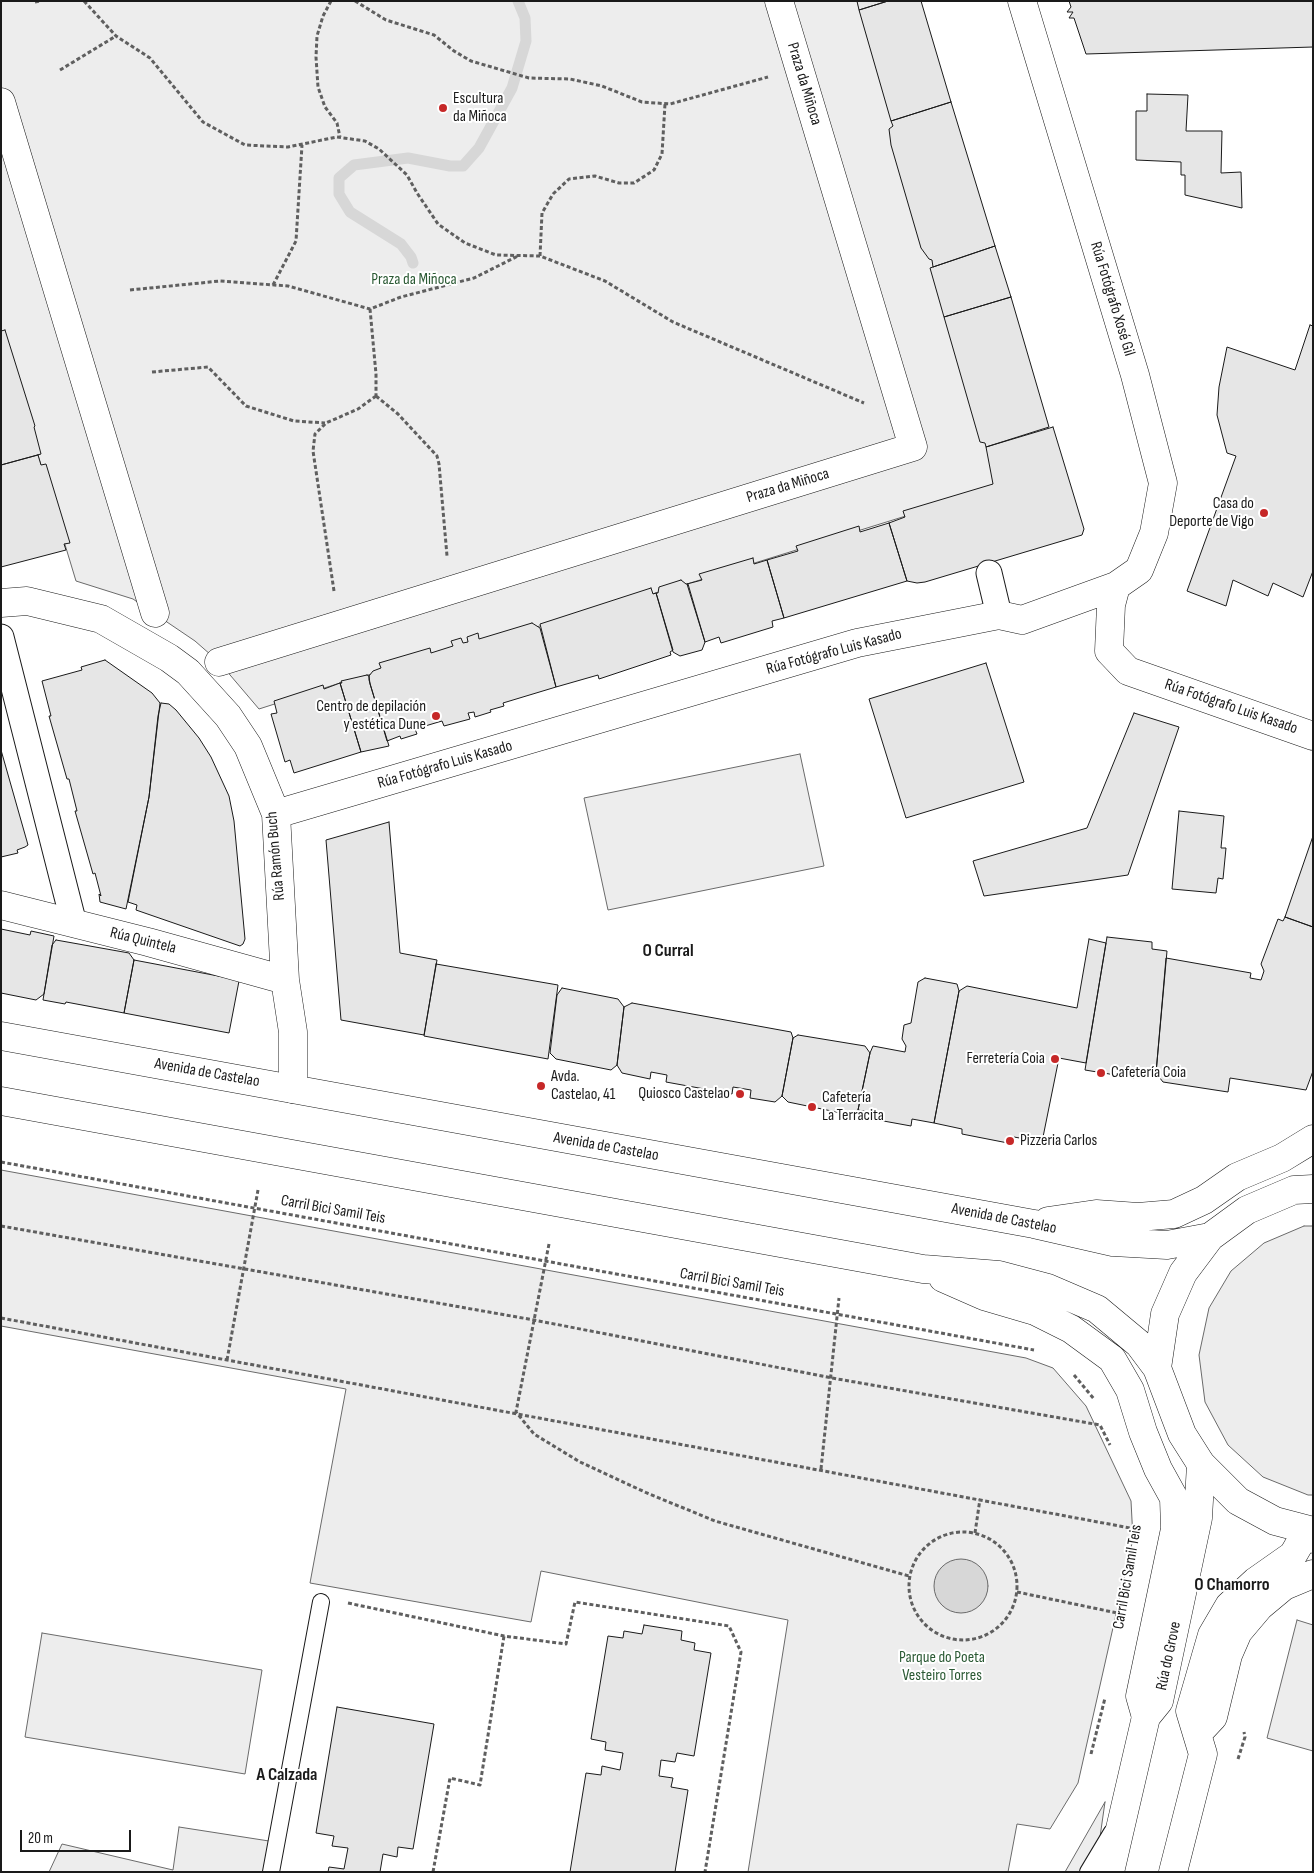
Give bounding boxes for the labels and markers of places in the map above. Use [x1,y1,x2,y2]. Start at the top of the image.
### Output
place label: Escultura da Miñoca [453,89,507,127]
marker: Escultura da Miñoca [437,102,449,114]
place label: Casa do Deporte de Vigo [1169,494,1254,532]
marker: Casa do Deporte de Vigo [1258,507,1270,519]
place label: Centro de depilación y estética Dune [316,697,426,735]
marker: Centro de depilación y estética Dune [430,710,442,722]
place label: Ferretería Coia [967,1049,1045,1069]
marker: Ferretería Coia [1049,1053,1061,1065]
place label: Cafetería Coia [1111,1063,1186,1083]
place label: Avda. Castelao, 41 [551,1067,615,1105]
marker: Cafetería Coia [1095,1067,1107,1079]
marker: Avda. Castelao, 41 [535,1080,547,1092]
place label: Quiosco Castelao [638,1084,730,1104]
marker: Quiosco Castelao [734,1088,746,1100]
place label: Cafetería La Terracita [822,1088,884,1126]
marker: Cafetería La Terracita [806,1101,818,1113]
place label: Pizzeria Carlos [1020,1131,1097,1151]
marker: Pizzeria Carlos [1004,1135,1016,1147]

